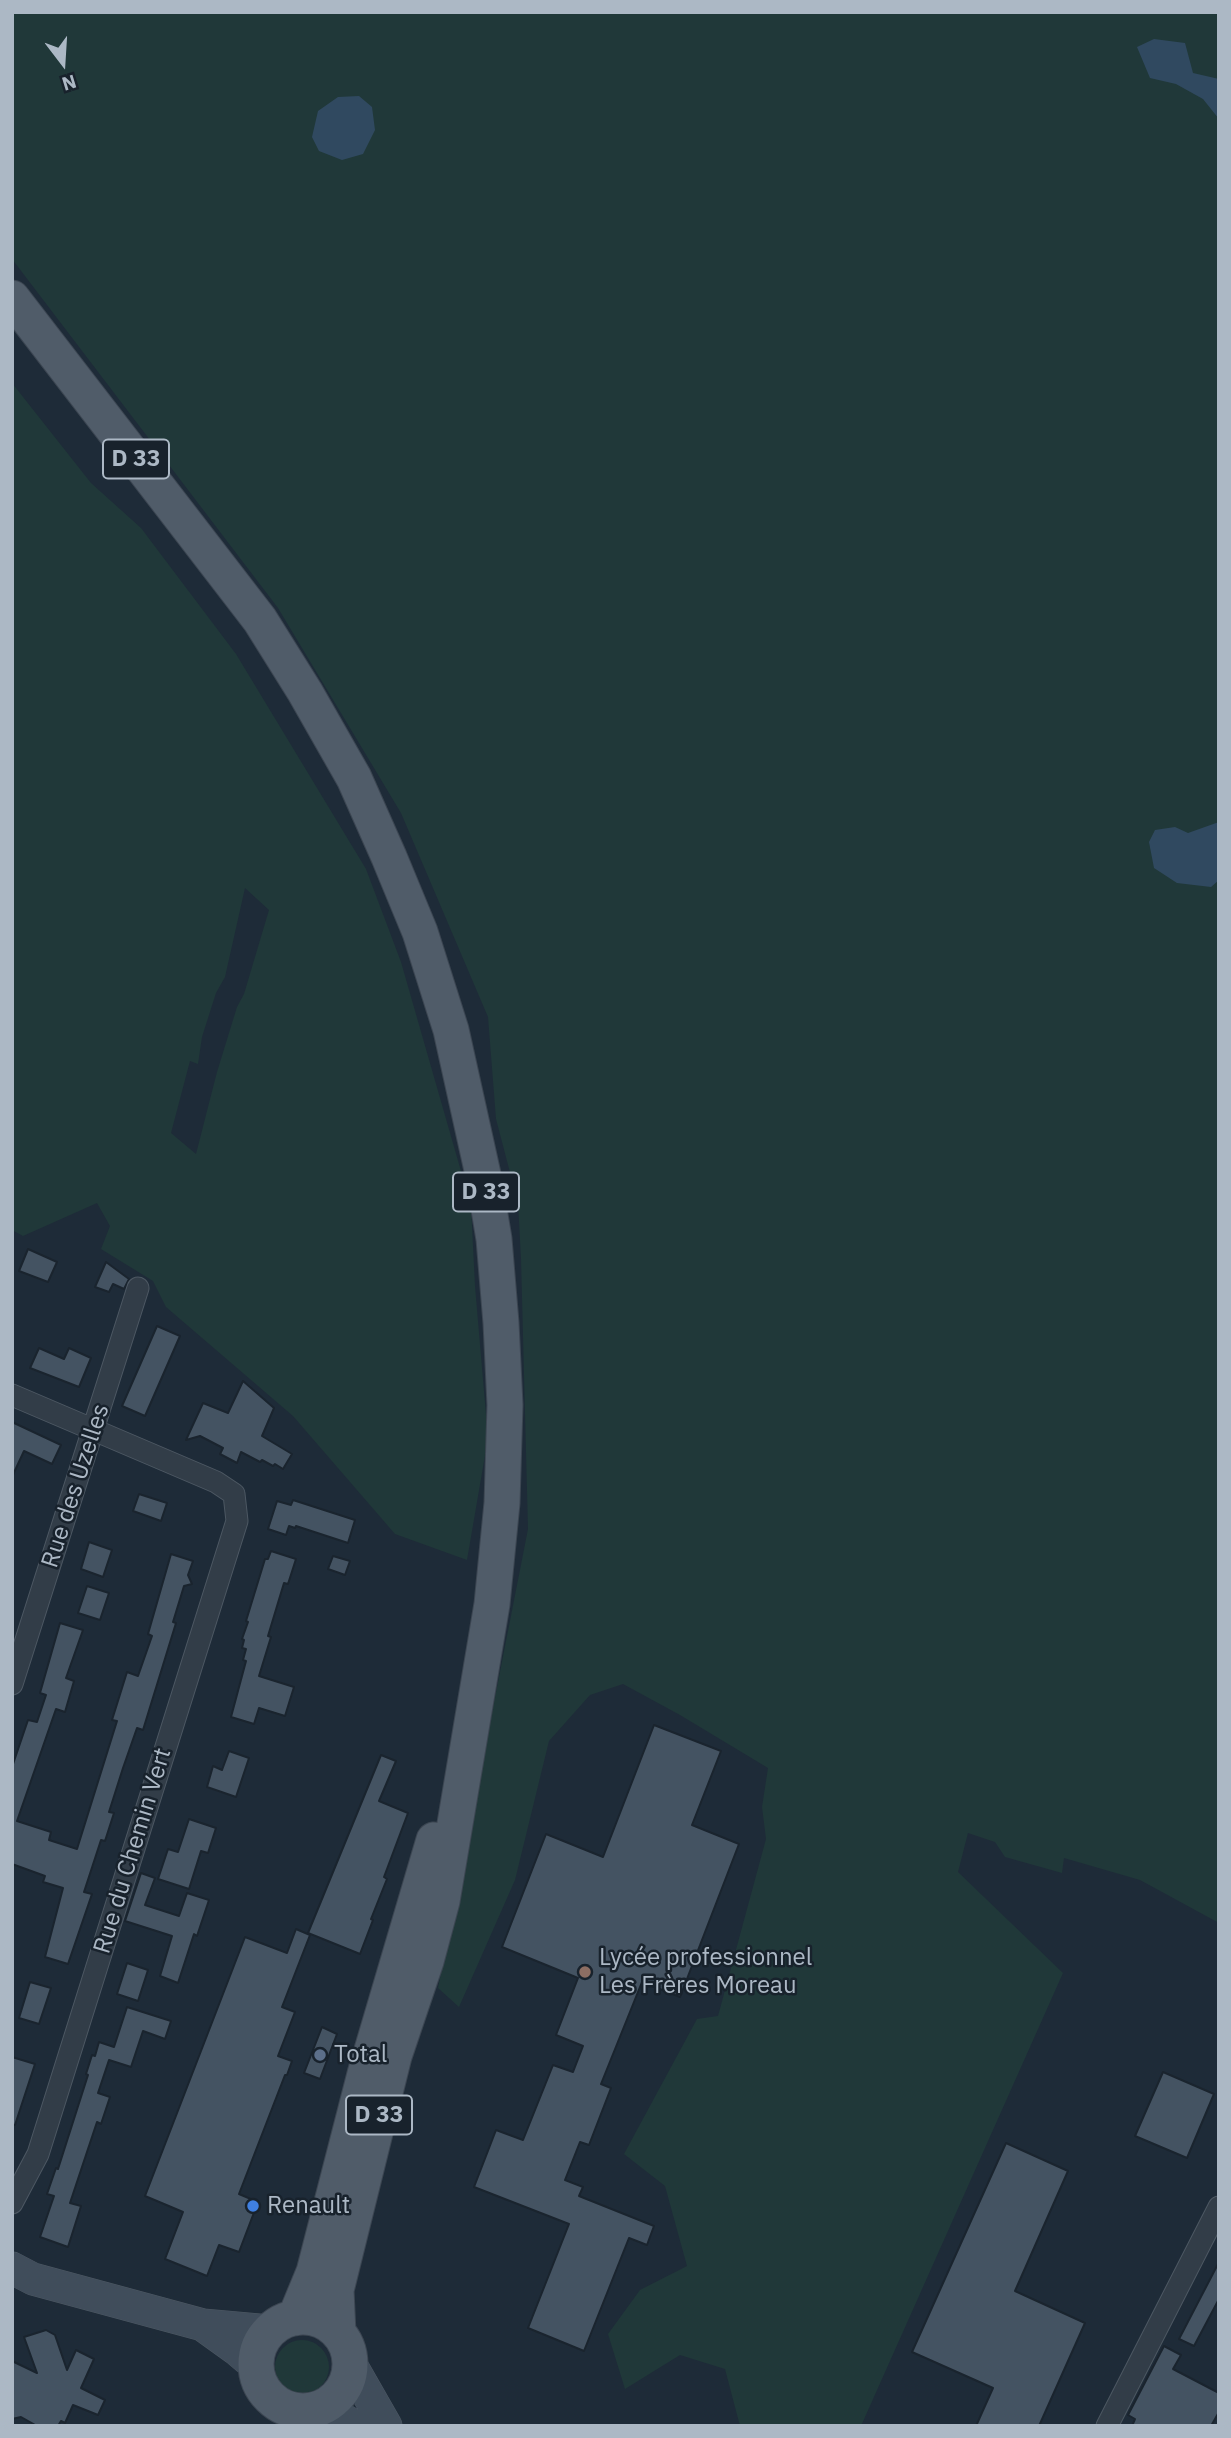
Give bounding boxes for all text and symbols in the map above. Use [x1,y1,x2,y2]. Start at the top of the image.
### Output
north arrow [28,28,98,98]
text: N [59,70,79,97]
road number: D 33 [103,440,169,478]
road number: D 33 [453,1172,519,1212]
street label: Rue des Uzelles [36,1401,116,1571]
street label: Rue du Chemin Vert [88,1745,178,1957]
place label: Lycée professionnel Les Frères Moreau [599,1944,812,2000]
marker: Lycée professionnel Les Frères Moreau [577,1964,593,1980]
place label: Total [334,2041,387,2069]
marker: Total [312,2047,328,2063]
road number: D 33 [346,2096,412,2134]
place label: Renault [267,2192,350,2220]
marker: Renault [245,2198,261,2214]

